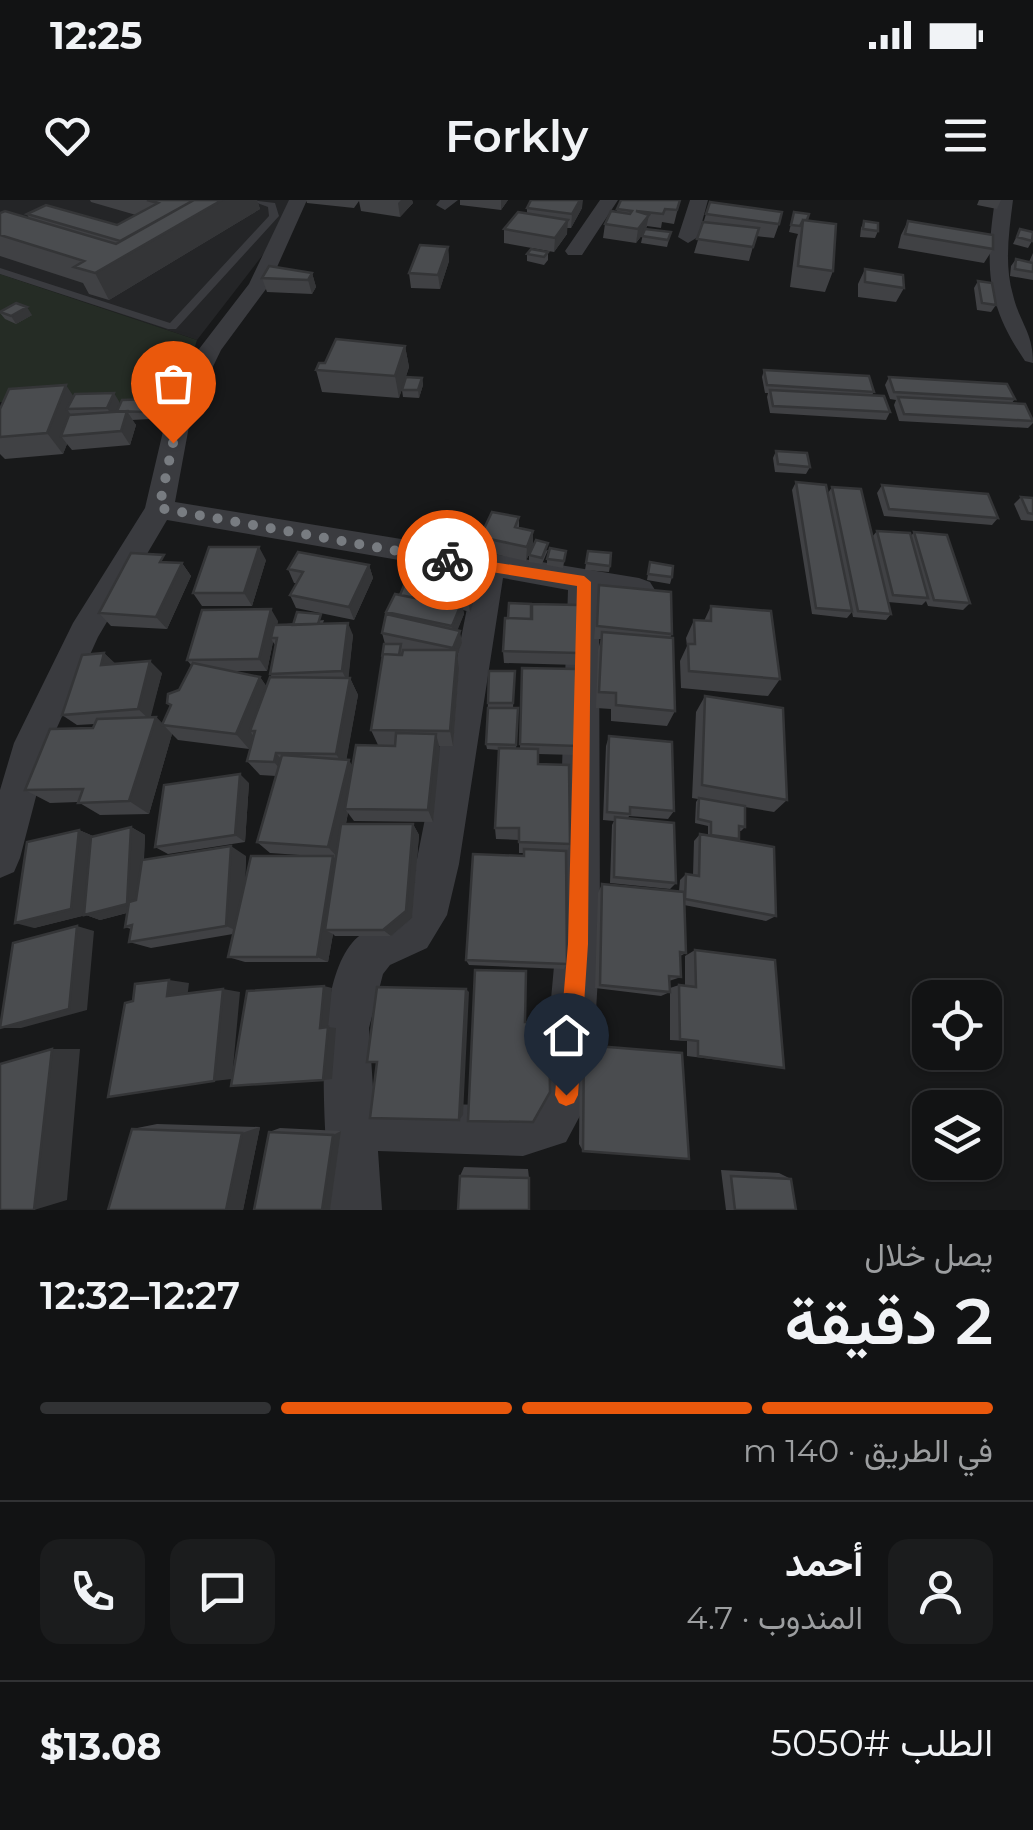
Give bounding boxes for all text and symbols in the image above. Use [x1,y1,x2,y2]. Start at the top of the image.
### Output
text: 12:25 [50,12,142,59]
icon: heart [40,108,95,163]
text: Forkly [445,108,588,163]
icon: menu [938,108,993,163]
pin [131,341,216,444]
icon: bag [146,356,201,411]
courier [397,510,497,610]
icon: bike [420,533,475,588]
map controls [912,980,1002,1180]
button: locate [912,980,1002,1070]
pin [524,993,609,1096]
icon: home [539,1008,594,1063]
button: layers [912,1090,1002,1180]
text: يصل خلال [865,1235,993,1274]
text: 12:27–12:32 [40,1272,240,1319]
text: 2 دقيقة [785,1281,993,1360]
text: في الطريق · 140 m [743,1431,993,1470]
button: phone [40,1539,145,1644]
button: chat [170,1539,275,1644]
text: أحمد [785,1539,863,1586]
button: person [888,1539,993,1644]
text: المندوب · 4.7 [686,1598,863,1637]
text: الطلب #5050 [770,1719,993,1766]
text: $13.08 [40,1723,162,1770]

